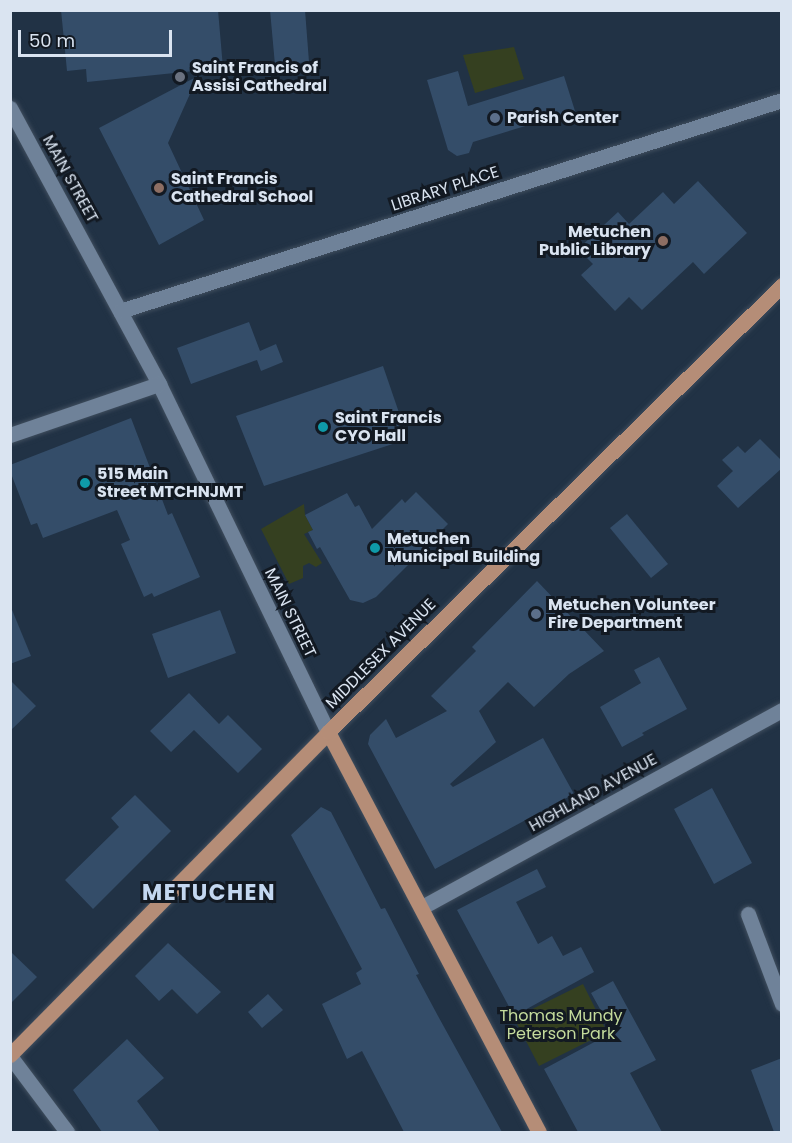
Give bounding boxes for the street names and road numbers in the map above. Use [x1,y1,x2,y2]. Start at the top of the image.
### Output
street label: MAIN STREET [38,132,102,226]
street label: LIBRARY PLACE [389,163,501,215]
street label: MAIN STREET [260,565,320,661]
street label: MIDDLESEX AVENUE [322,595,440,713]
street label: HIGHLAND AVENUE [526,750,660,836]

